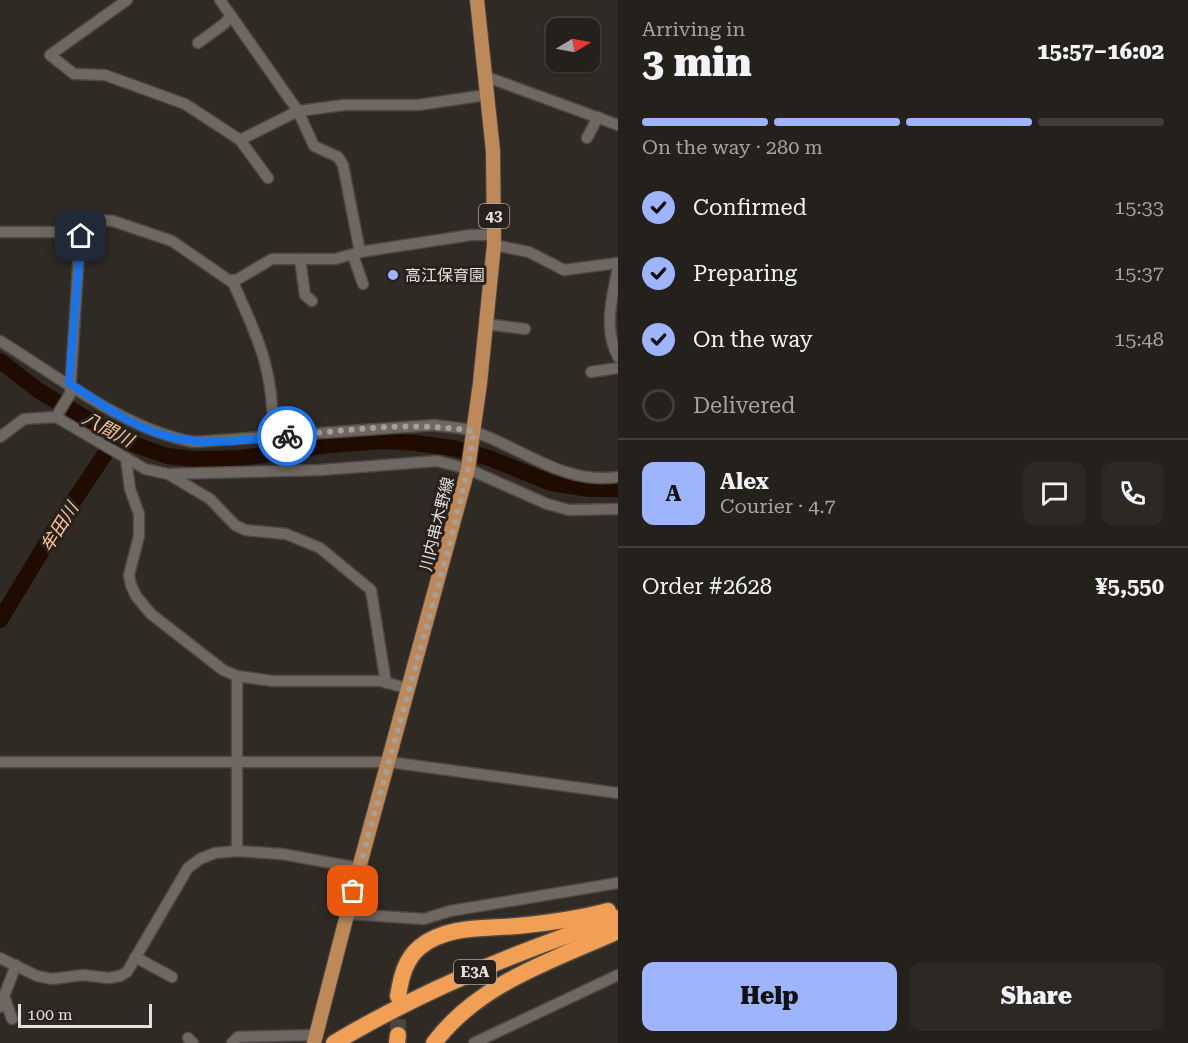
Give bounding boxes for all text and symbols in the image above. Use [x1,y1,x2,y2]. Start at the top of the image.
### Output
text: Arriving in [642,17,745,41]
north arrow [546,18,600,72]
map controls [546,18,600,72]
text: 15:57–16:02 [1037,39,1164,64]
text: 3 min [642,40,752,86]
text: On the way · 280 m [642,135,823,159]
icon: check [642,191,675,224]
text: Confirmed [693,195,807,220]
text: 15:33 [1114,195,1164,219]
road number: 43 [479,204,509,228]
pin [55,210,106,261]
icon: home [64,219,97,252]
icon: check [642,257,675,290]
text: Preparing [693,261,797,286]
text: 15:37 [1114,261,1164,285]
place label: 高江保育園 [405,266,485,285]
marker: 高江保育園 [386,268,400,282]
icon: check [642,323,675,356]
text: On the way [693,327,813,352]
text: 15:48 [1114,327,1164,351]
text: Delivered [693,393,795,418]
courier [257,406,317,466]
water label: 八間川 [79,407,139,452]
icon: bike [271,420,304,453]
button: chat [1023,462,1086,525]
button: phone [1101,462,1164,525]
text: Alex [720,469,769,494]
street label: 川内串木野線 [416,475,458,573]
text: A [666,481,681,506]
text: Courier · 4.7 [720,494,836,518]
water label: 牟田川 [36,497,83,555]
text: Order #2628 [642,574,772,599]
text: ¥5,550 [1095,574,1164,599]
pin [327,865,378,916]
icon: bag [336,874,369,907]
road number: E3A [454,960,496,984]
button: Help [642,962,897,1031]
button: Share [909,962,1164,1031]
scale bar [18,1001,152,1028]
text: 100 m [27,1005,73,1024]

